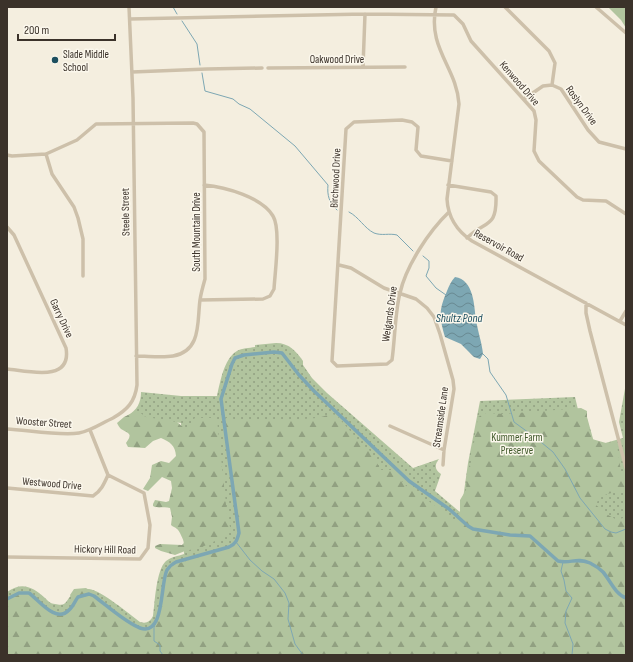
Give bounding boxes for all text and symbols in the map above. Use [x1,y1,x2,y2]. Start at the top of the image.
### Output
scale bar [18,16,115,42]
text: 200 m [24,23,50,38]
place label: Slade Middle School [63,48,109,74]
street label: Oakwood Drive [310,53,364,66]
marker: Slade Middle School [50,55,60,65]
street label: Kenwood Drive [497,58,542,108]
street label: Roslyn Drive [563,83,600,127]
street label: Birchwood Drive [327,148,344,208]
street label: Steele Street [119,187,132,236]
street label: South Mountain Drive [190,192,203,272]
street label: Reservoir Road [472,226,526,265]
street label: Weigands Drive [379,285,400,343]
street label: Garry Drive [47,297,76,340]
water label: Shultz Pond [436,311,483,326]
street label: Streamside Lane [430,386,451,448]
street label: Wooster Street [16,414,73,431]
park label: Kummer Farm Preserve [491,431,543,457]
street label: Westwood Drive [22,474,82,493]
street label: Hickory Hill Road [74,542,136,557]

